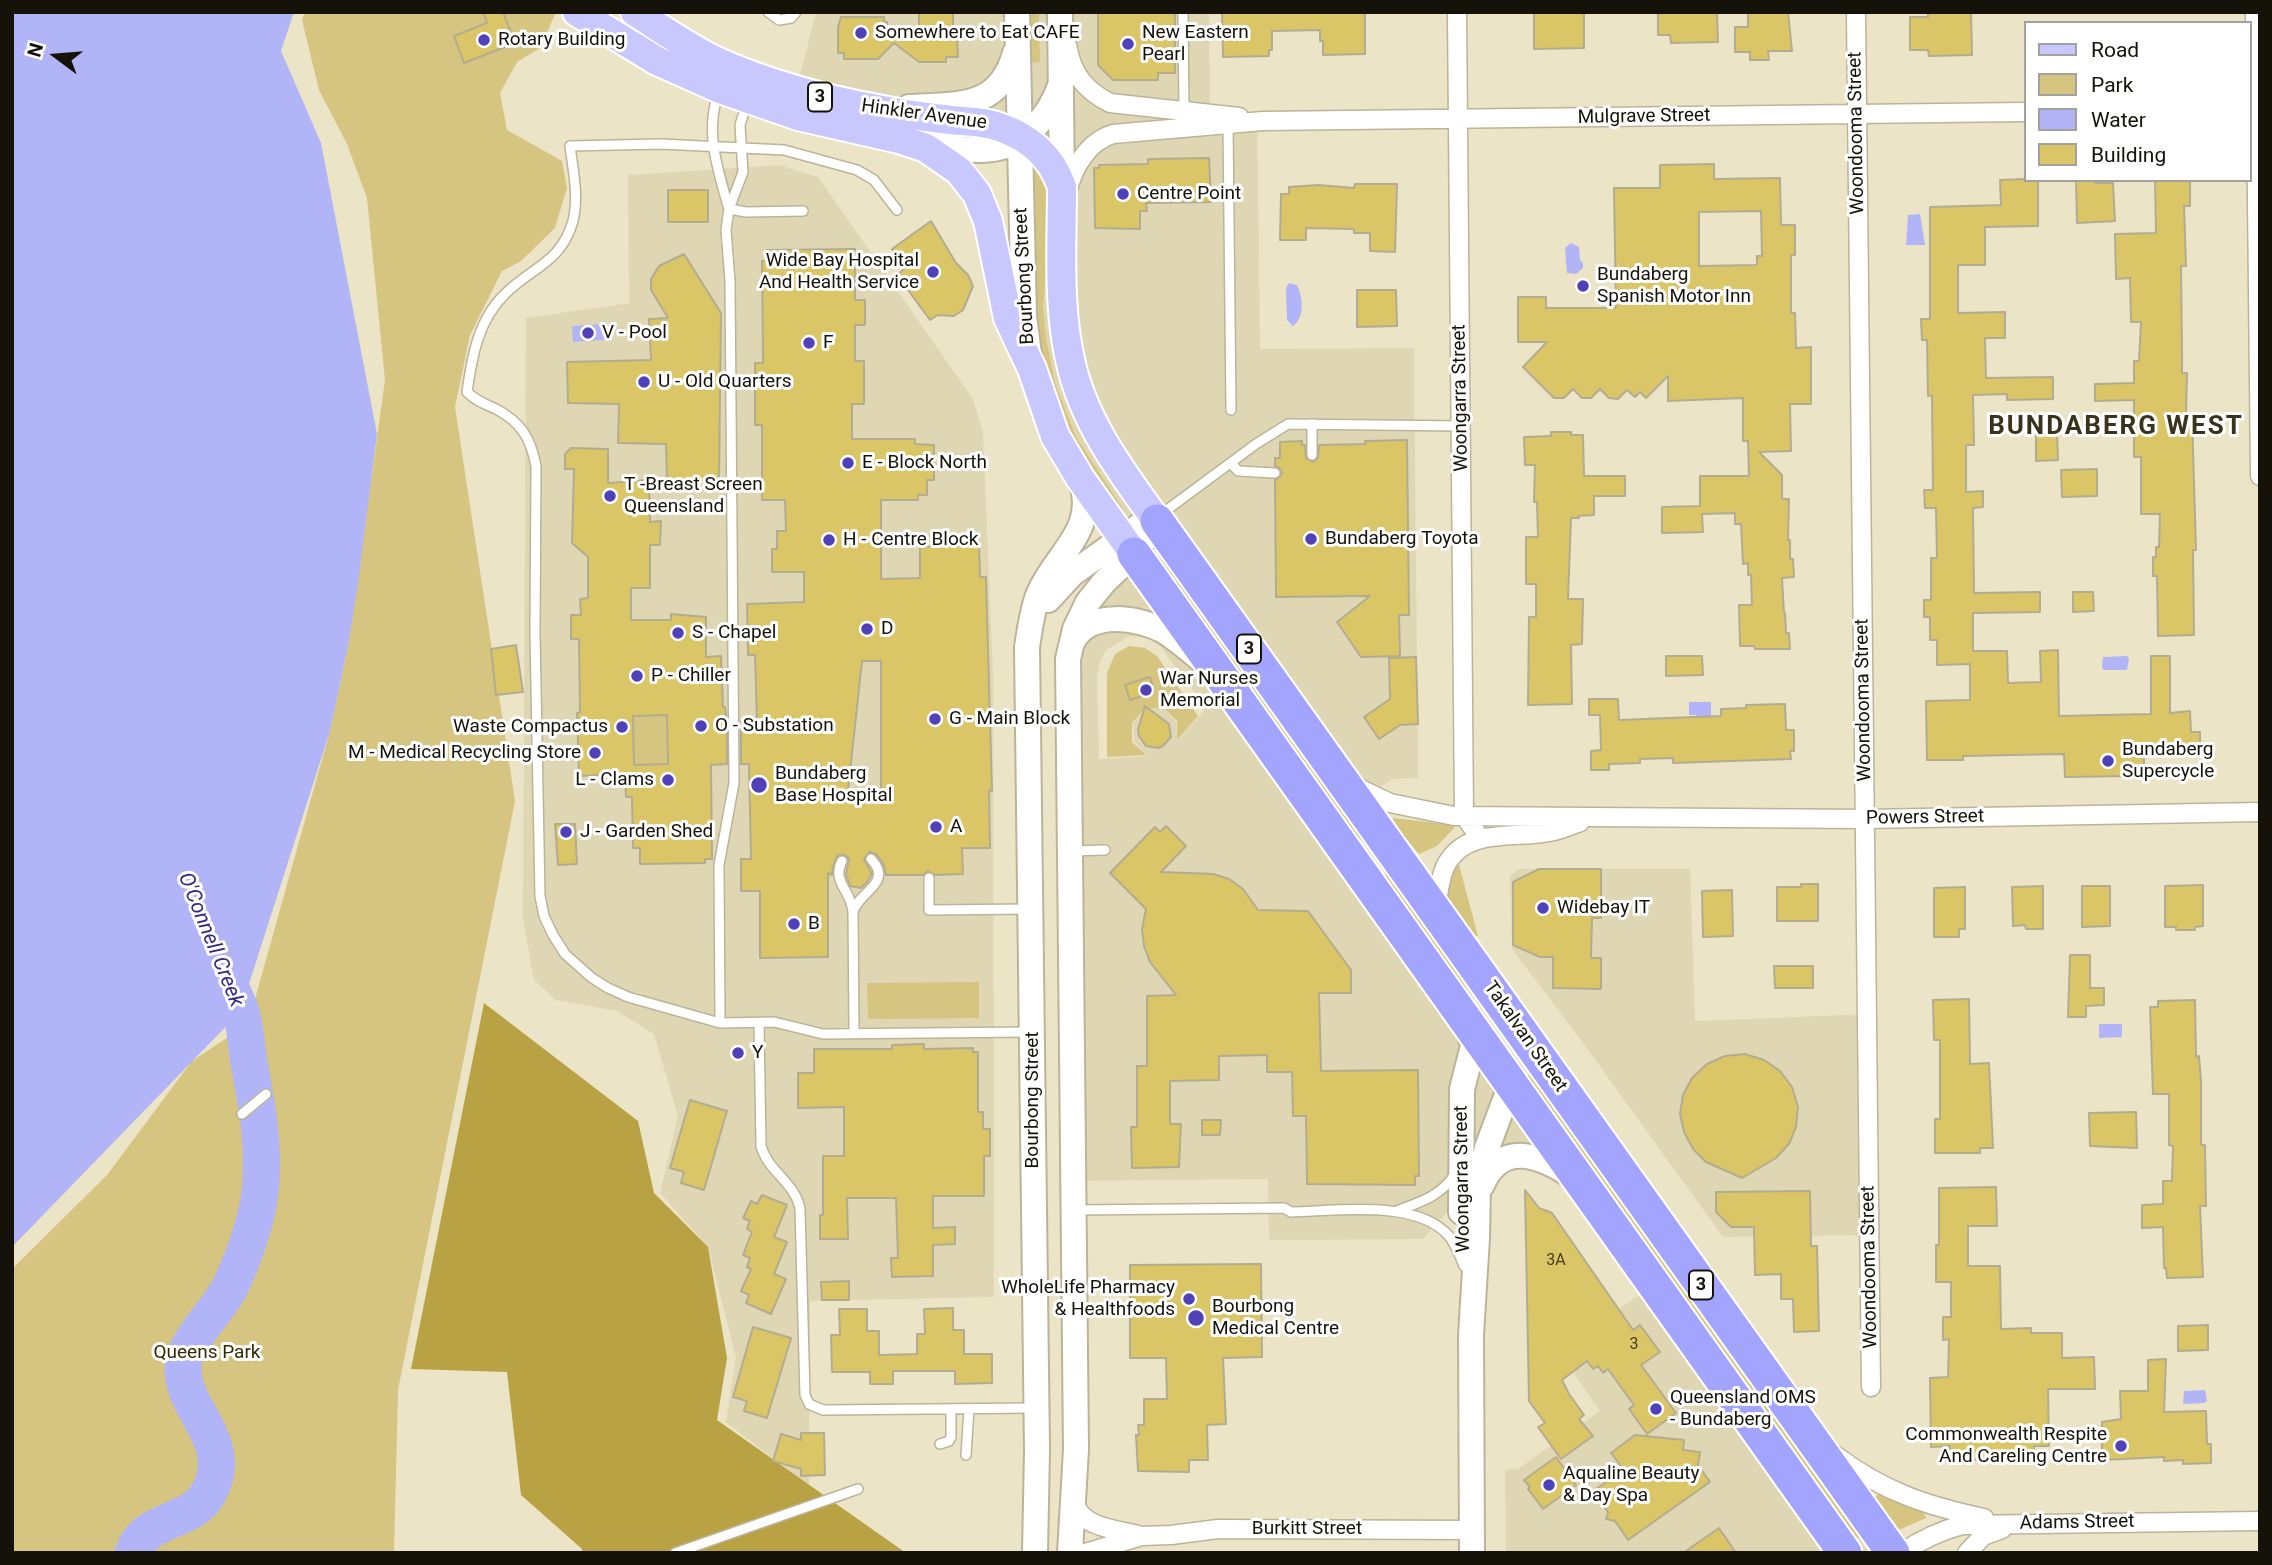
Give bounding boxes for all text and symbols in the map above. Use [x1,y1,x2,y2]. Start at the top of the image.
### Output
north arrow [21,21,91,91]
legend [2024,21,2251,182]
place label: Somewhere to Eat CAFE [875,22,1079,44]
place label: New Eastern Pearl [1142,22,1249,66]
marker: Somewhere to Eat CAFE [853,25,869,41]
place label: Rotary Building [498,29,625,51]
marker: Rotary Building [476,32,492,48]
marker: New Eastern Pearl [1120,36,1136,52]
text: Road [2091,38,2139,62]
text: N [22,40,48,60]
street label: Woondooma Street [1844,51,1870,215]
text: Park [2091,73,2133,97]
road number: 3 [808,82,832,112]
street label: Hinkler Avenue [860,95,988,135]
street label: Mulgrave Street [1578,104,1710,130]
text: Water [2091,108,2146,132]
text: Building [2091,143,2166,167]
place label: Centre Point [1137,183,1241,205]
marker: Centre Point [1115,186,1131,202]
street label: Bourbong Street [1010,207,1040,345]
place label: Wide Bay Hospital And Health Service [759,250,919,294]
marker: Wide Bay Hospital And Health Service [925,264,941,280]
place label: Bundaberg Spanish Motor Inn [1597,264,1751,308]
marker: Bundaberg Spanish Motor Inn [1575,278,1591,294]
place label: V - Pool [602,322,667,344]
street label: Woongarra Street [1448,324,1474,472]
marker: V - Pool [580,325,596,341]
place label: F [823,332,834,354]
marker: F [801,335,817,351]
place label: U - Old Quarters [658,371,791,393]
marker: U - Old Quarters [636,374,652,390]
district label: BUNDABERG WEST [1990,411,2242,443]
place label: E - Block North [862,452,987,474]
marker: E - Block North [840,455,856,471]
place label: T -Breast Screen Queensland [624,474,763,518]
marker: T -Breast Screen Queensland [602,488,618,504]
place label: Bundaberg Toyota [1325,528,1479,550]
place label: H - Centre Block [843,529,978,551]
marker: Bundaberg Toyota [1303,531,1319,547]
marker: H - Centre Block [821,532,837,548]
place label: D [881,618,893,640]
street label: Woondooma Street [1851,618,1877,782]
marker: D [859,621,875,637]
place label: S - Chapel [692,622,776,644]
marker: S - Chapel [670,625,686,641]
road number: 3 [1237,634,1261,664]
place label: P - Chiller [651,665,731,687]
marker: P - Chiller [629,668,645,684]
place label: War Nurses Memorial [1160,668,1258,712]
marker: War Nurses Memorial [1138,682,1154,698]
place label: G - Main Block [949,708,1070,730]
marker: G - Main Block [927,711,943,727]
place label: O - Substation [715,715,834,737]
place label: Waste Compactus [453,716,608,738]
marker: O - Substation [693,718,709,734]
marker: Waste Compactus [614,719,630,735]
place label: Bundaberg Supercycle [2122,739,2214,783]
place label: M - Medical Recycling Store [348,742,581,764]
marker: M - Medical Recycling Store [587,745,603,761]
marker: Bundaberg Supercycle [2100,753,2116,769]
place label: Bundaberg Base Hospital [775,763,892,807]
place label: L - Clams [575,769,654,791]
marker: L - Clams [660,772,676,788]
marker: Bundaberg Base Hospital [749,775,769,795]
street label: Powers Street [1866,806,1984,830]
place label: A [950,816,962,838]
marker: A [928,819,944,835]
place label: J - Garden Shed [580,821,713,843]
marker: J - Garden Shed [558,824,574,840]
water label: O'Connell Creek [172,869,248,1011]
place label: Widebay IT [1557,897,1650,919]
marker: Widebay IT [1535,900,1551,916]
place label: B [808,913,820,935]
marker: B [786,916,802,932]
street label: Takalvan Street [1478,977,1572,1097]
street label: Bourbong Street [1022,1031,1044,1169]
place label: Y [752,1042,763,1064]
marker: Y [730,1045,746,1061]
street label: Woongarra Street [1450,1105,1476,1253]
street label: Woondooma Street [1857,1185,1883,1349]
house number: 3A [1546,1251,1566,1271]
road number: 3 [1689,1270,1713,1300]
place label: WholeLife Pharmacy & Healthfoods [1001,1277,1175,1321]
marker: WholeLife Pharmacy & Healthfoods [1181,1291,1197,1307]
place label: Bourbong Medical Centre [1212,1296,1339,1340]
marker: Bourbong Medical Centre [1186,1308,1206,1328]
house number: 3 [1630,1335,1638,1355]
park label: Queens Park [154,1342,260,1364]
place label: Queensland OMS - Bundaberg [1670,1387,1816,1431]
marker: Queensland OMS - Bundaberg [1648,1401,1664,1417]
place label: Commonwealth Respite And Careling Centre [1905,1424,2107,1468]
marker: Commonwealth Respite And Careling Centre [2113,1438,2129,1454]
place label: Aqualine Beauty & Day Spa [1563,1463,1699,1507]
marker: Aqualine Beauty & Day Spa [1541,1477,1557,1493]
street label: Adams Street [2019,1511,2135,1535]
street label: Burkitt Street [1252,1518,1362,1540]

